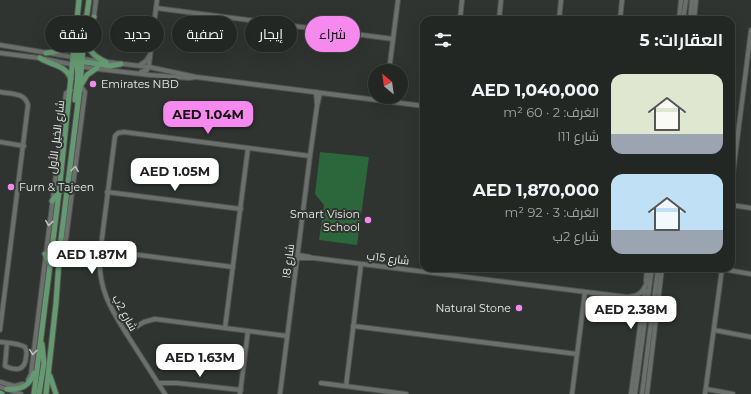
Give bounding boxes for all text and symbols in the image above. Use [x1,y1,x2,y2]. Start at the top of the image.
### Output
chip: شقة [45,16,102,52]
chip: جديد [110,16,164,52]
chip: تصفية [172,16,237,52]
chip: إيجار [245,16,297,52]
chip: شراء [305,16,360,52]
icon: filters [432,29,454,51]
text: العقارات: 5 [639,30,723,50]
north arrow [368,64,408,104]
map controls [368,64,408,104]
place label: Emirates NBD [101,77,179,91]
marker: Emirates NBD [88,79,98,89]
text: AED 1,040,000 [471,80,599,100]
icon: home [643,90,691,138]
street label: شارع الخيل الأول [45,99,68,175]
pin: AED 1.04M [162,101,254,135]
text: الغرف: 2 · 60 m² [503,104,599,120]
text: AED 1.04M [172,106,244,122]
text: شارع 11ا [558,128,599,144]
pin: AED 1.05M [129,158,221,192]
text: AED 1.05M [140,163,210,179]
one-way arrow [70,166,79,172]
place label: Furn & Tajeen [19,180,94,194]
text: AED 1,870,000 [473,180,599,200]
marker: Furn & Tajeen [6,182,16,192]
icon: home [643,190,691,238]
text: الغرف: 3 · 92 m² [505,204,599,220]
place label: Smart Vision School [290,207,360,234]
marker: Smart Vision School [363,215,373,225]
one-way arrow [45,220,54,226]
text: شارع 2ب [553,228,599,244]
pin: AED 1.87M [46,241,138,275]
street label: شارع 8ا [279,243,298,279]
text: AED 1.87M [57,246,127,262]
street label: شارع 15ب [366,248,410,269]
street label: شارع 2ب [109,292,141,334]
pin: AED 2.38M [585,296,677,330]
place label: Natural Stone [435,301,511,315]
text: AED 2.38M [594,301,668,317]
marker: Natural Stone [514,303,524,313]
pin: AED 1.63M [154,344,246,378]
one-way arrow [29,349,38,355]
text: AED 1.63M [165,349,235,365]

